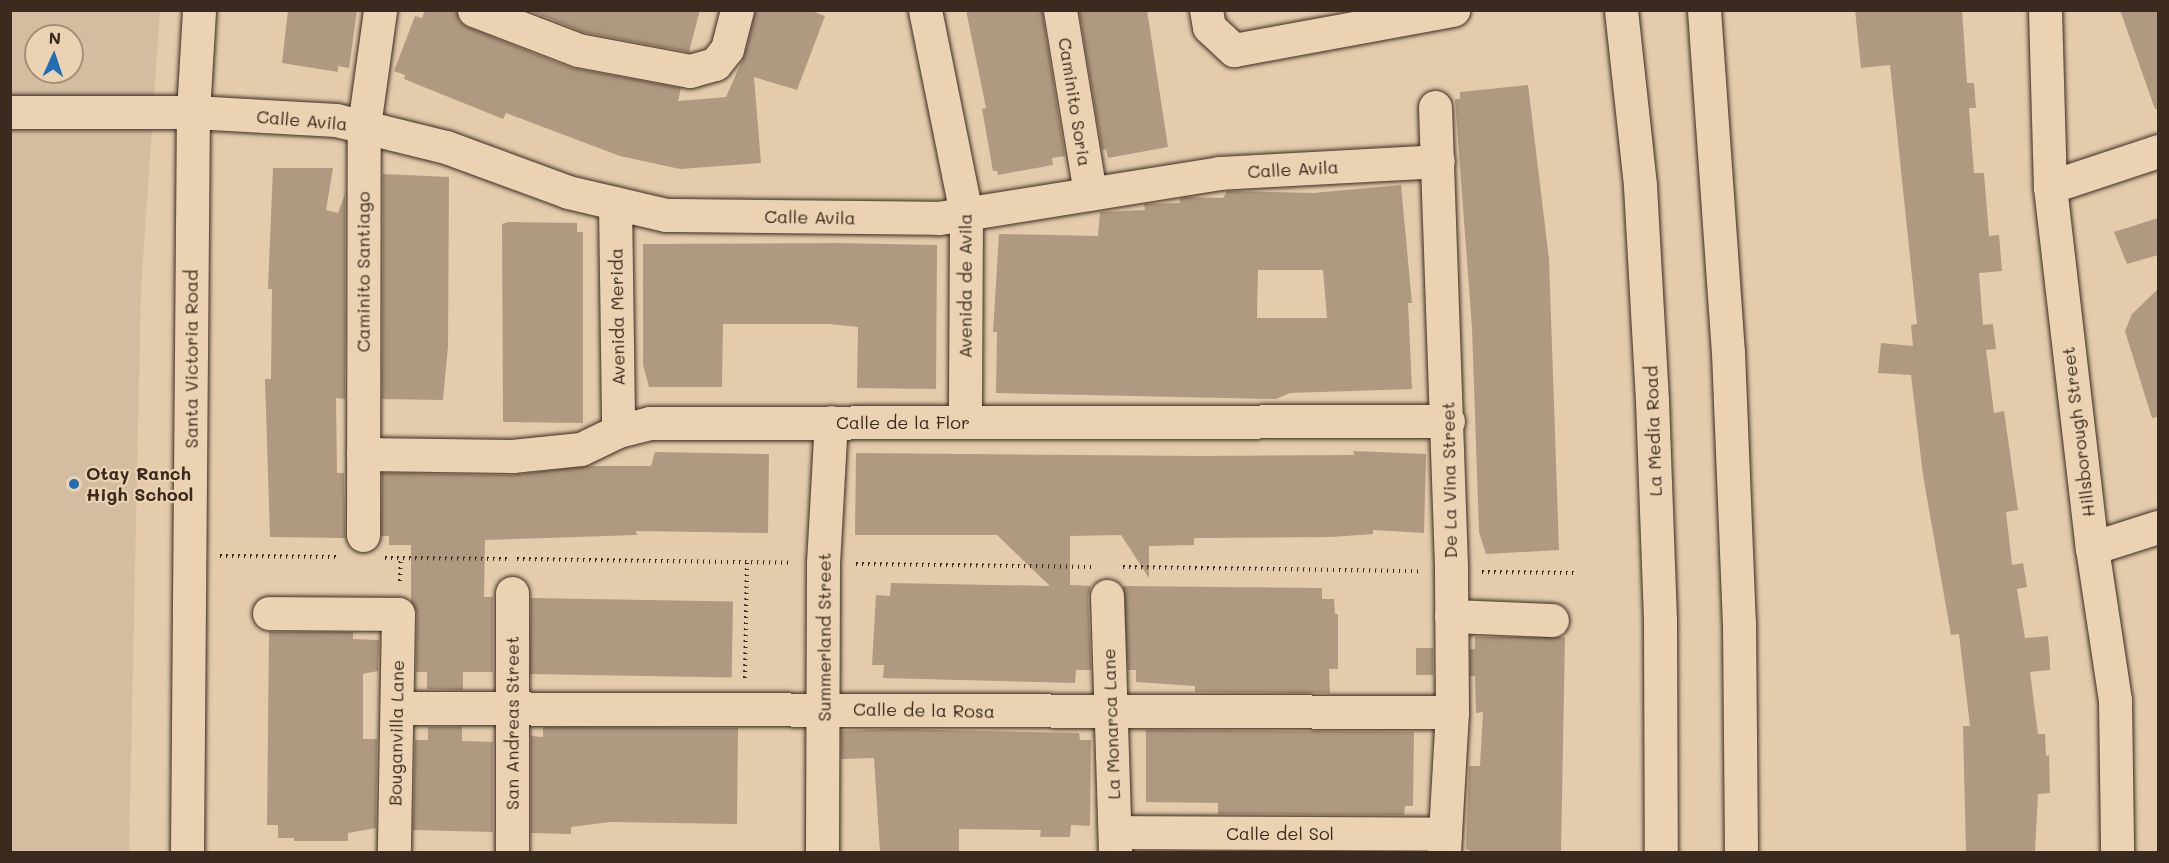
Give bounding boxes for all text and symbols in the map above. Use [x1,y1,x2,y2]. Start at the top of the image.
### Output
north arrow [24,24,84,84]
text: N [48,27,61,48]
street label: Caminito Soria [1054,36,1096,168]
street label: Calle Avila [256,105,348,135]
street label: Calle Avila [1247,156,1339,182]
street label: Caminito Santiago [352,192,374,352]
street label: Calle Avila [764,205,856,229]
street label: Avenida de Avila [954,214,976,358]
street label: Avenida Merida [605,248,629,386]
street label: Santa Victoria Road [180,270,202,448]
street label: Hillsborough Street [2057,346,2099,518]
street label: La Media Road [1640,365,1666,497]
street label: De La Vina Street [1437,401,1461,559]
street label: Calle de la Flor [836,411,970,433]
place label: Otay Ranch High School [86,463,193,506]
marker: Otay Ranch High School [67,477,81,491]
street label: Summerland Street [813,552,835,722]
street label: San Andreas Street [501,636,523,810]
street label: La Monarca Lane [1098,648,1124,800]
street label: Bouganvilla Lane [384,660,408,806]
street label: Calle de la Rosa [853,698,995,722]
street label: Calle del Sol [1226,822,1334,844]

